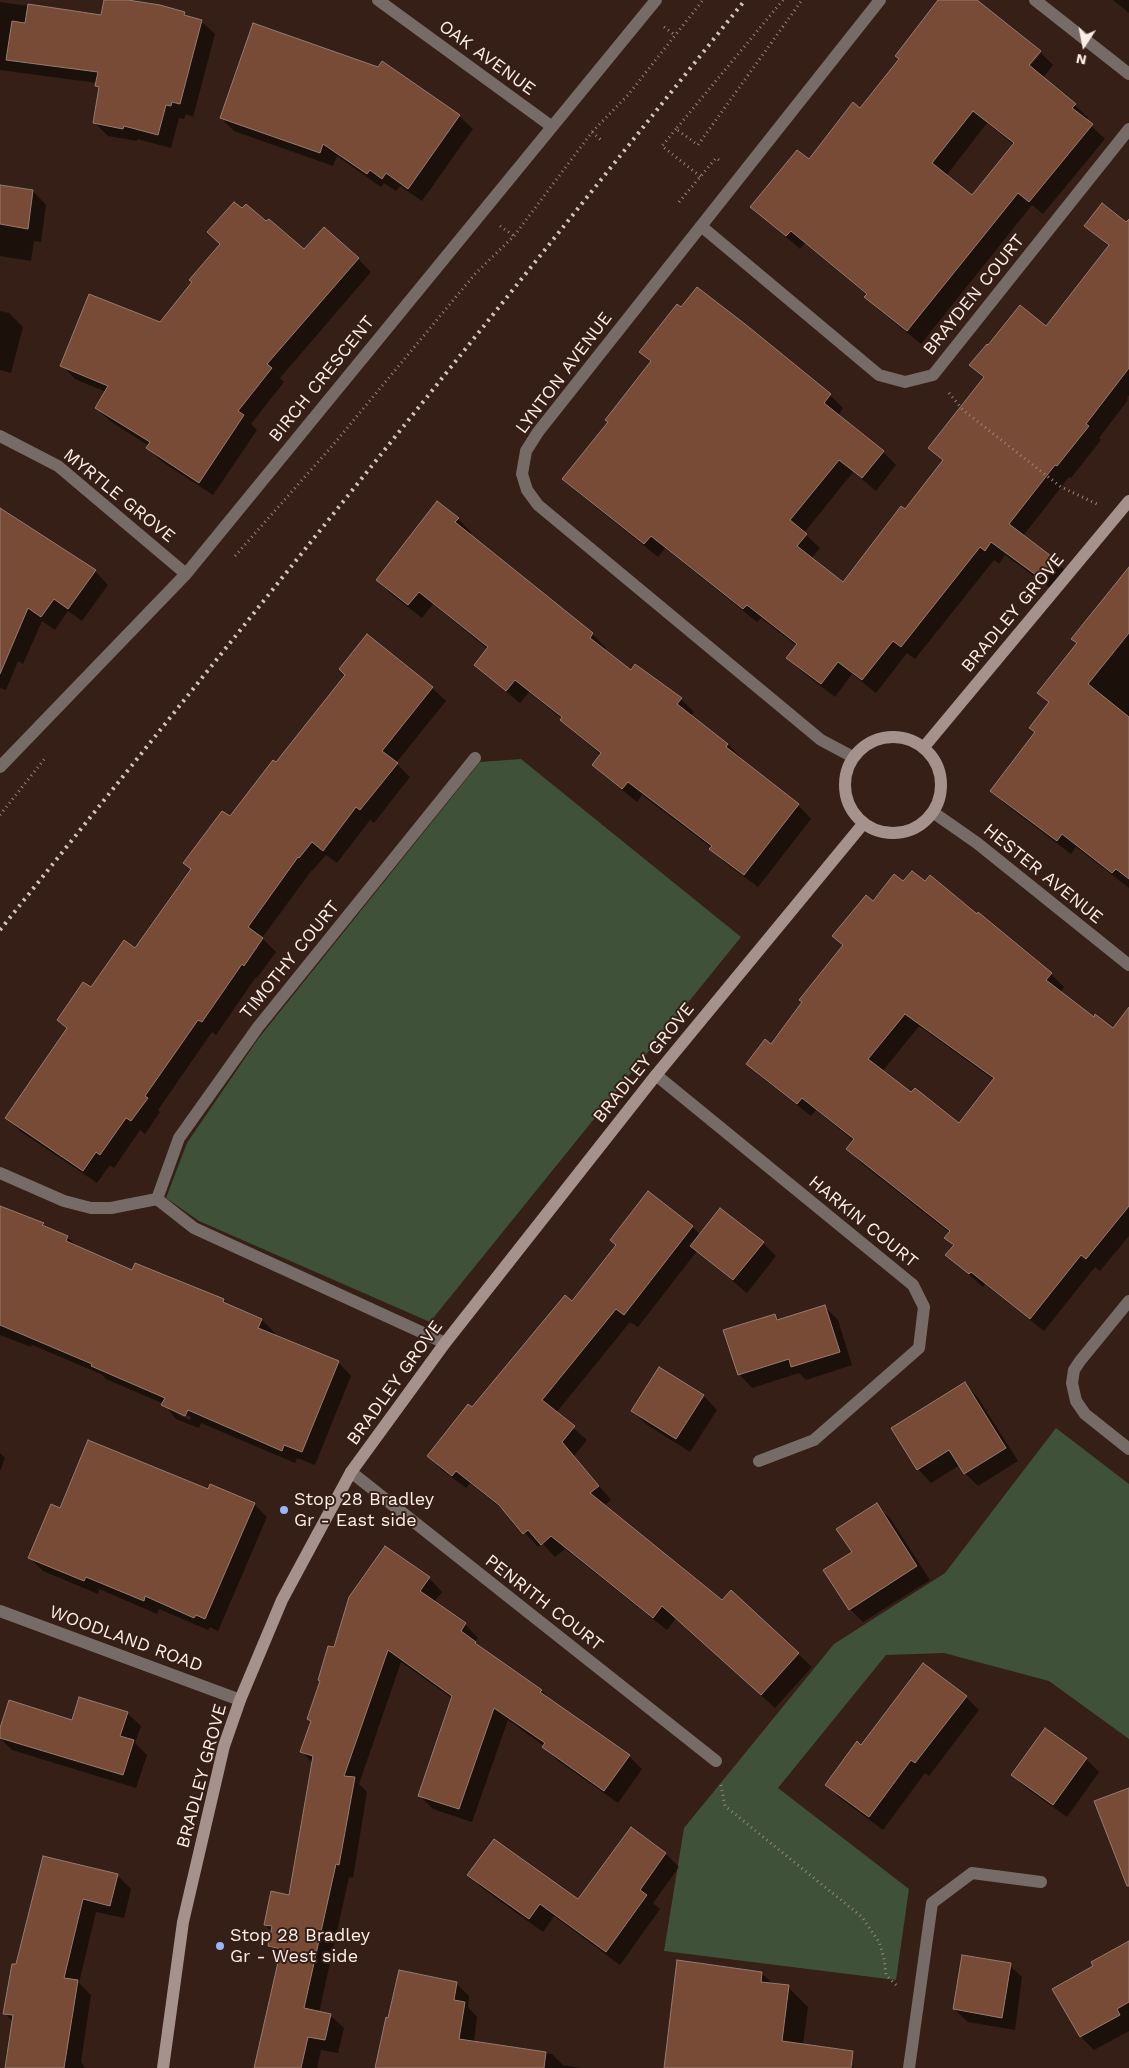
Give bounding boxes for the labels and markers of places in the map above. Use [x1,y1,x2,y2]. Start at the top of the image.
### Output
place label: Stop 28 Bradley Gr - East side [294,1489,434,1532]
marker: Stop 28 Bradley Gr - East side [278,1504,290,1516]
place label: Stop 28 Bradley Gr - West side [230,1925,370,1968]
marker: Stop 28 Bradley Gr - West side [214,1940,226,1952]

